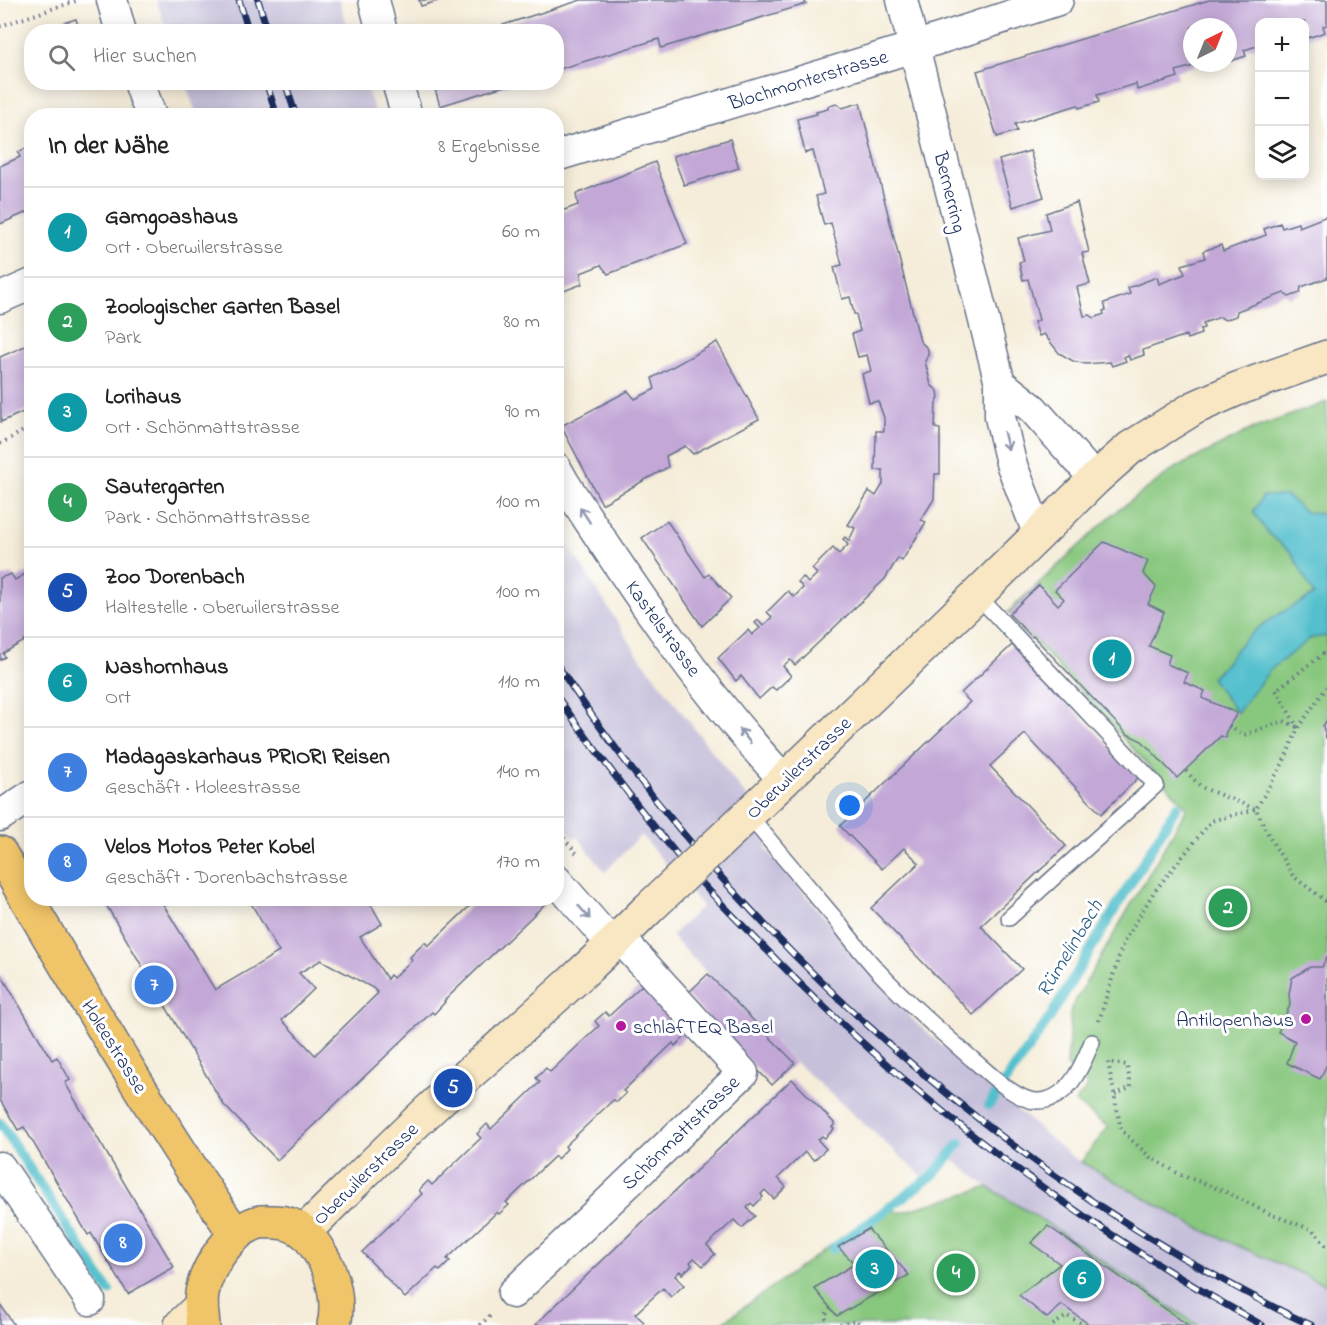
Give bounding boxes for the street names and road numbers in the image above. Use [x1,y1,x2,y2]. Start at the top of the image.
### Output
street label: Blochmonterstrasse [725,43,892,120]
street label: Bernerring [923,148,973,236]
street label: Kastelstrasse [617,575,707,684]
street label: Oberwilerstrasse [740,711,859,827]
street label: Holeestrasse [73,995,153,1100]
street label: Schönmattstrasse [616,1070,747,1198]
street label: Oberwilerstrasse [307,1117,426,1233]

